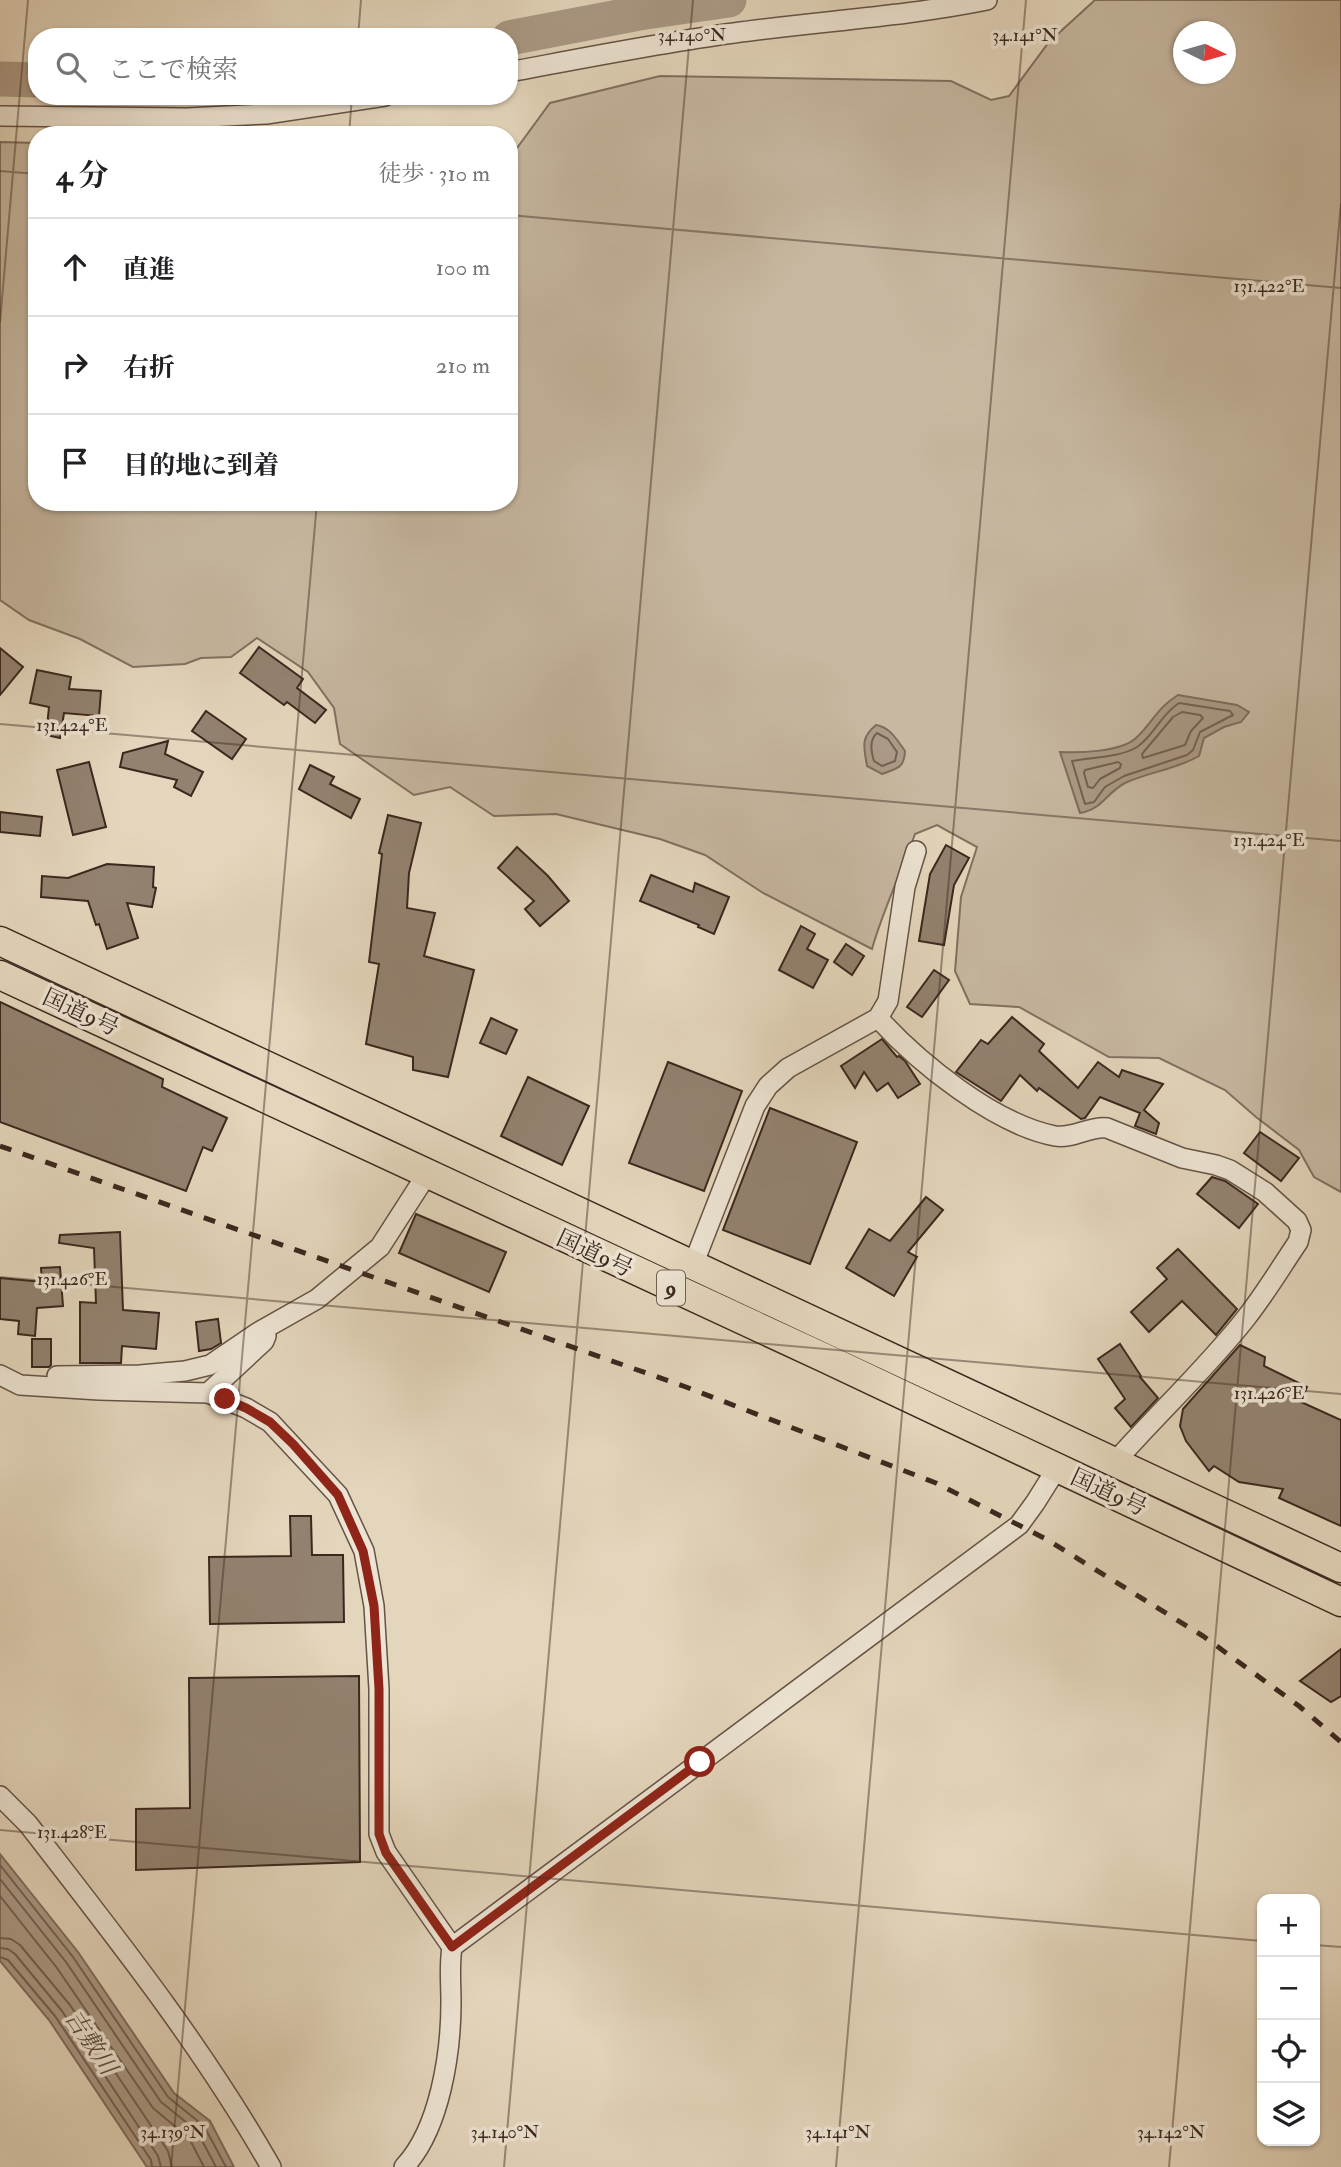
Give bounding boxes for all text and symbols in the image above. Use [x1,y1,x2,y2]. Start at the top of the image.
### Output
north arrow [1173,21,1236,84]
text: 34.140°N [658,24,726,47]
text: 34.141°N [992,24,1058,47]
search box [28,28,518,105]
icon: search [52,48,90,86]
text: ここで検索 [108,54,238,86]
text: 4 分 [56,157,109,194]
text: 徒歩 · 310 m [378,159,490,188]
icon: ahead [56,248,94,286]
text: 100 m [436,253,490,282]
text: 直進 [123,254,175,286]
text: 131.422°E [1234,275,1304,298]
icon: right [56,346,94,384]
text: 210 m [436,351,490,380]
text: 右折 [123,352,175,384]
icon: arrive [56,444,94,482]
text: 目的地に到着 [123,450,279,482]
text: 131.424°E [36,714,108,737]
text: 131.424°E [1233,829,1305,852]
street label: 国道9号 [38,982,124,1043]
street label: 国道9号 [552,1223,638,1284]
text: 131.426°E [37,1268,107,1291]
road number: 9 [657,1270,685,1306]
text: 131.426°E [1234,1382,1304,1405]
route end [209,1383,240,1414]
street label: 国道9号 [1066,1462,1152,1523]
route start [684,1746,715,1777]
text: 131.428°E [37,1821,107,1844]
map controls [1257,1894,1320,2146]
button: + [1257,1894,1320,1957]
button: − [1257,1957,1320,2020]
water label: 吉敷川 [58,2004,125,2083]
button: locate [1257,2020,1320,2083]
button: layers [1257,2083,1320,2146]
text: 34.139°N [140,2121,206,2144]
text: 34.140°N [471,2121,539,2144]
text: 34.141°N [805,2121,871,2144]
text: 34.142°N [1137,2121,1205,2144]

